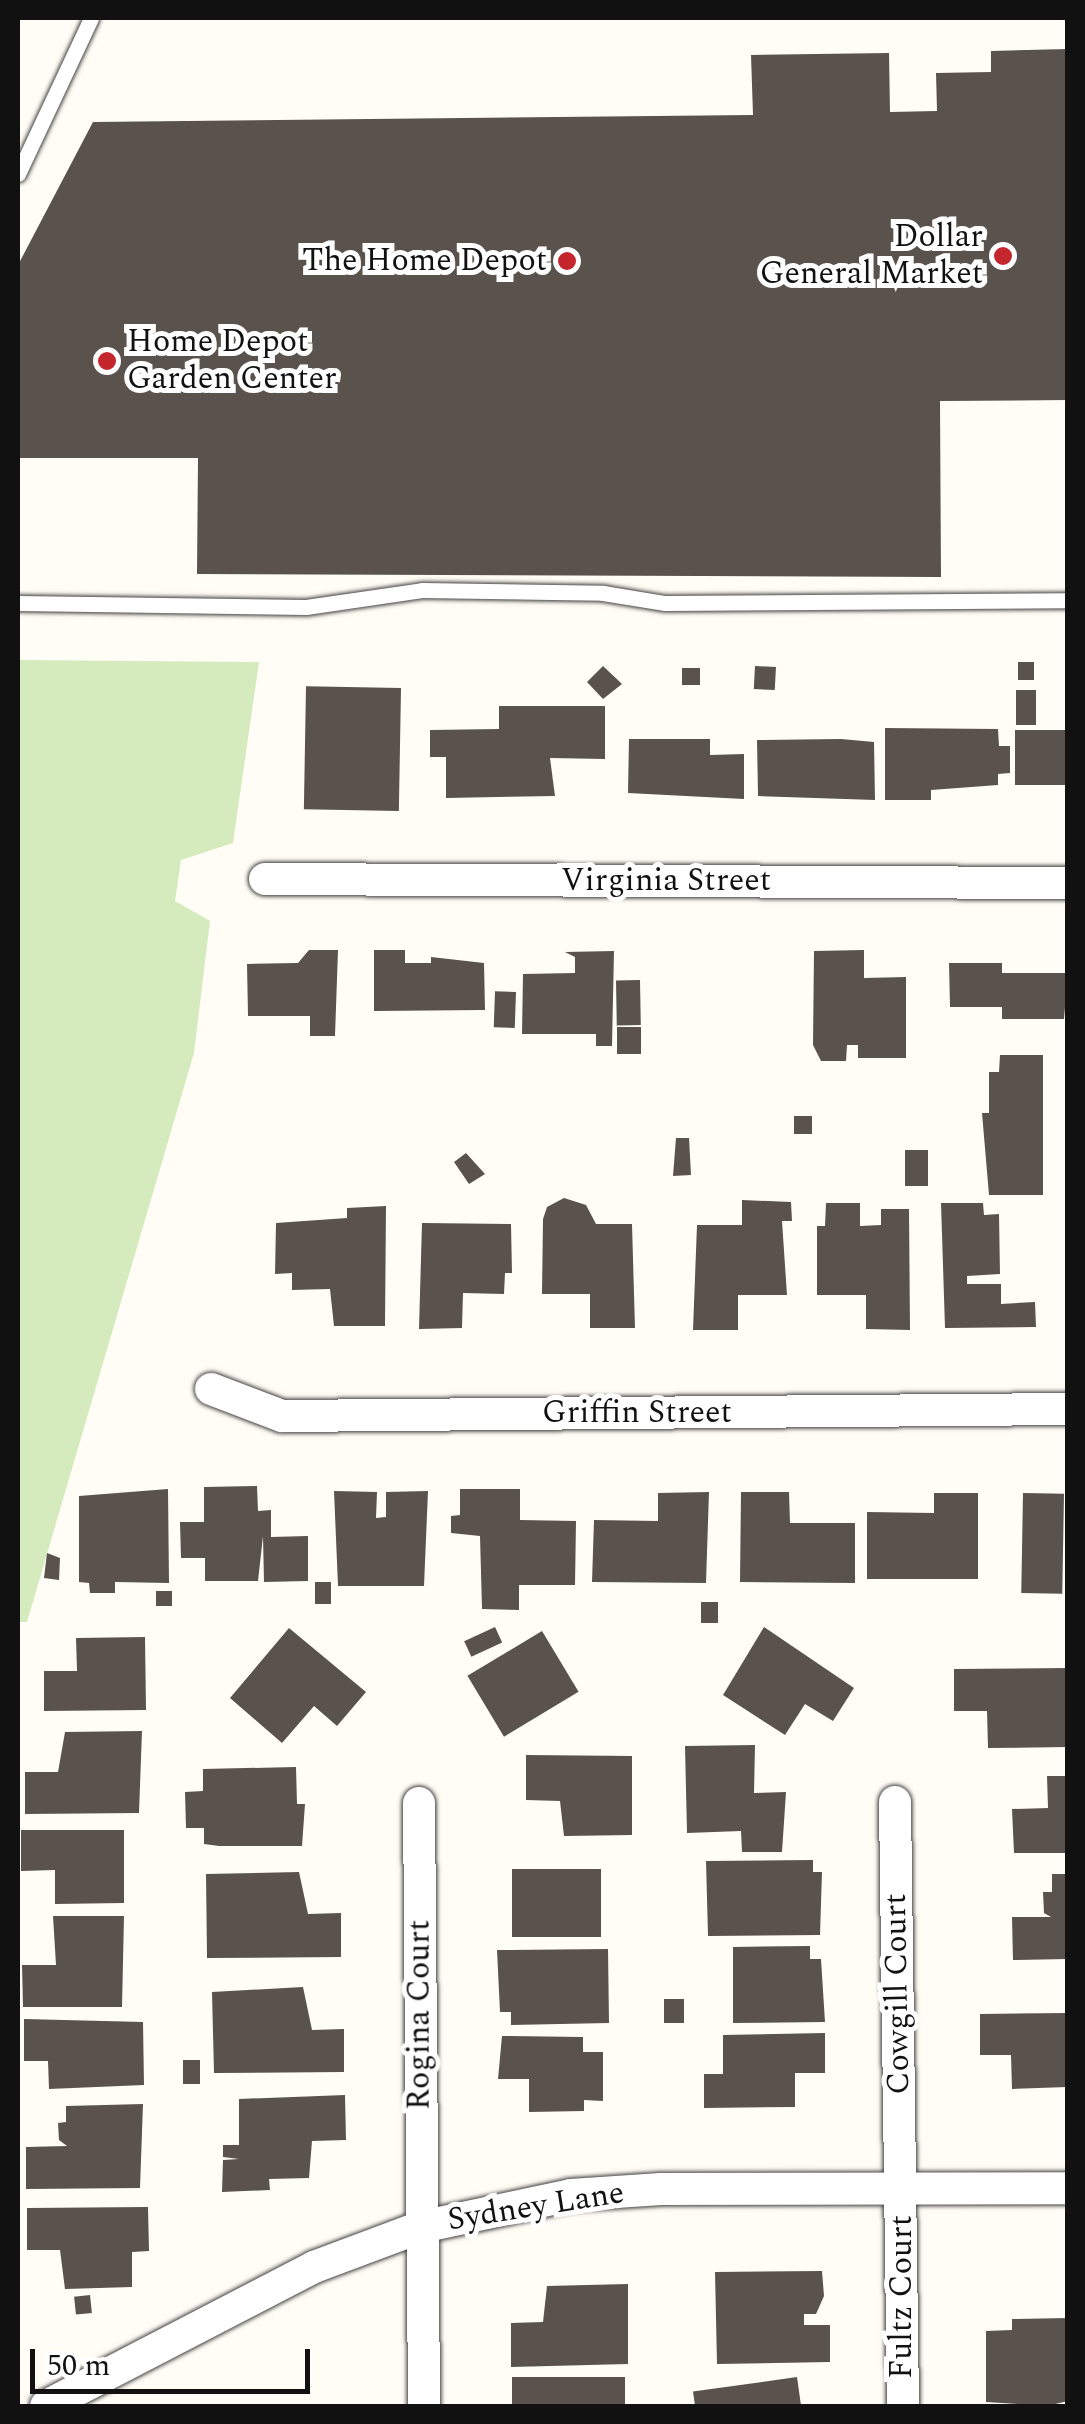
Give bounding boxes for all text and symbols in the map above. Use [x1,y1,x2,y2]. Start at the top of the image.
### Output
place label: Dollar General Market [760,219,983,294]
place label: The Home Depot [302,242,547,280]
marker: Dollar General Market [992,245,1014,267]
marker: The Home Depot [556,250,578,272]
place label: Home Depot Garden Center [127,324,337,399]
marker: Home Depot Garden Center [96,350,118,372]
street label: Virginia Street [561,862,771,900]
street label: Griffin Street [542,1394,732,1432]
street label: Cowgill Court [877,1893,919,2095]
street label: Rogina Court [401,1920,439,2110]
street label: Sydney Lane [445,2174,627,2240]
street label: Fultz Court [883,2215,921,2379]
scale bar [35,2329,315,2391]
text: 50 m [47,2343,110,2389]

